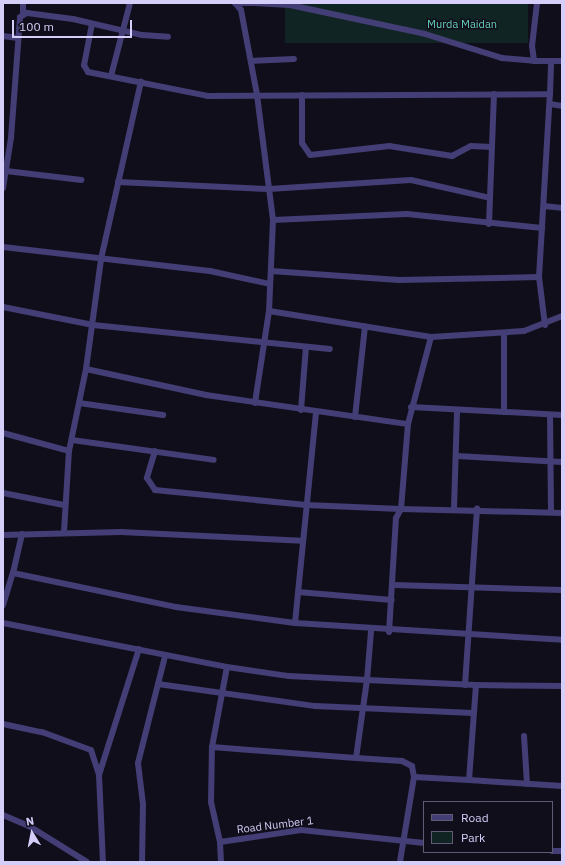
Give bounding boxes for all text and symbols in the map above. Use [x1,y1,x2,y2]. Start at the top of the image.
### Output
scale bar [14,12,134,38]
park label: Murda Maidan [427,17,497,31]
text: 100 m [19,19,54,34]
legend [423,801,553,853]
text: Road [461,810,489,825]
north arrow [12,813,52,853]
text: N [25,814,35,829]
street label: Road Number 1 [236,814,314,836]
text: Park [461,830,485,845]

